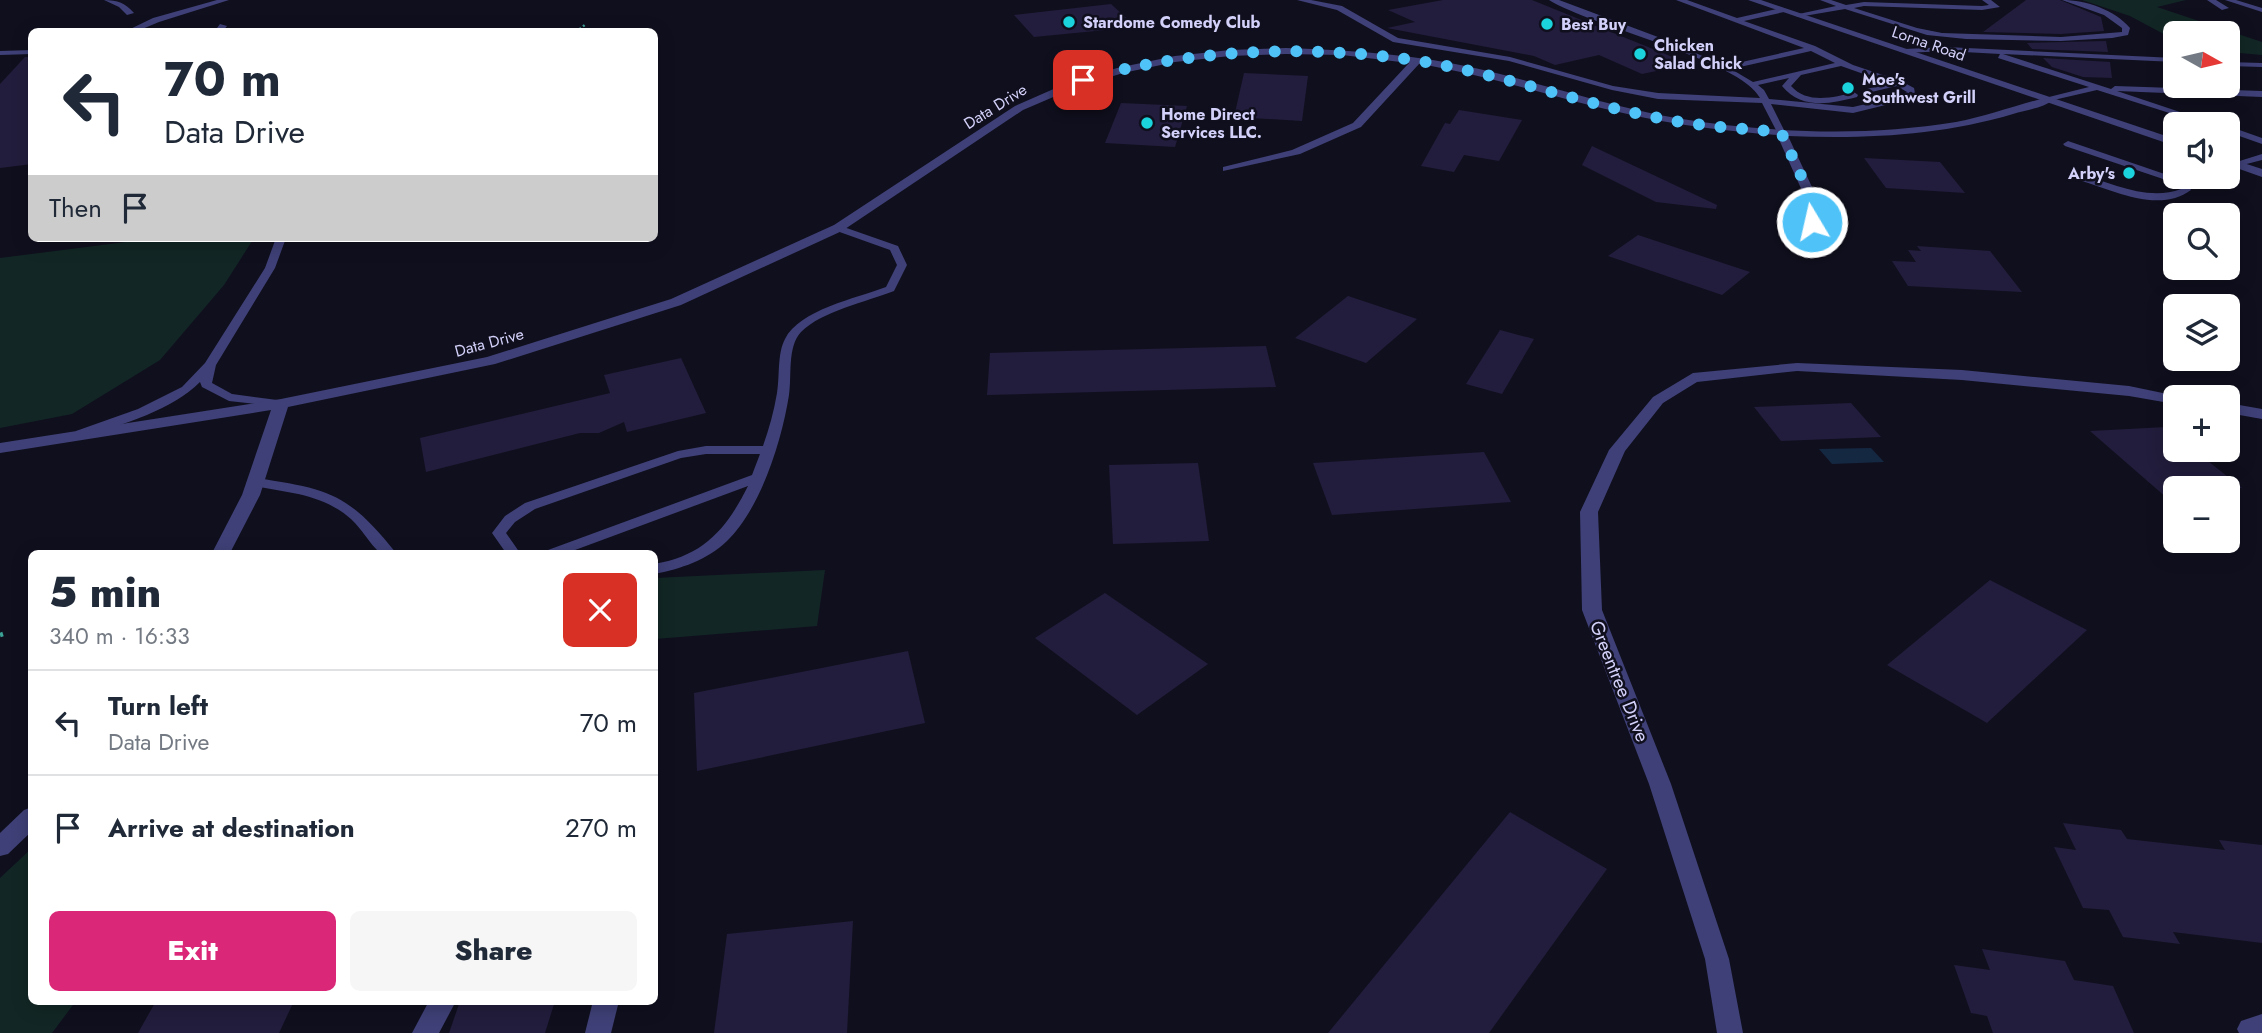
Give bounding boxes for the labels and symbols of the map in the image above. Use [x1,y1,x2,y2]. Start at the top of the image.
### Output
place label: Stardome Comedy Club [1083,11,1260,34]
place label: Best Buy [1561,13,1627,36]
marker: Stardome Comedy Club [1061,14,1077,30]
marker: Best Buy [1539,16,1555,32]
street label: Lorna Road [1889,20,1969,67]
north arrow [2163,21,2240,98]
place label: Chicken Salad Chick [1654,34,1743,75]
marker: Chicken Salad Chick [1632,46,1648,62]
pin [1053,50,1113,110]
place label: Moe's Southwest Grill [1862,68,1976,109]
street label: Data Drive [959,78,1031,135]
marker: Moe's Southwest Grill [1840,80,1856,96]
place label: Home Direct Services LLC. [1161,103,1262,144]
marker: Home Direct Services LLC. [1139,115,1155,131]
place label: Arby's [2067,162,2115,185]
marker: Arby's [2121,165,2137,181]
position arrow [1775,185,1849,259]
street label: Data Drive [452,322,526,363]
street label: Greentree Drive [1583,616,1656,746]

